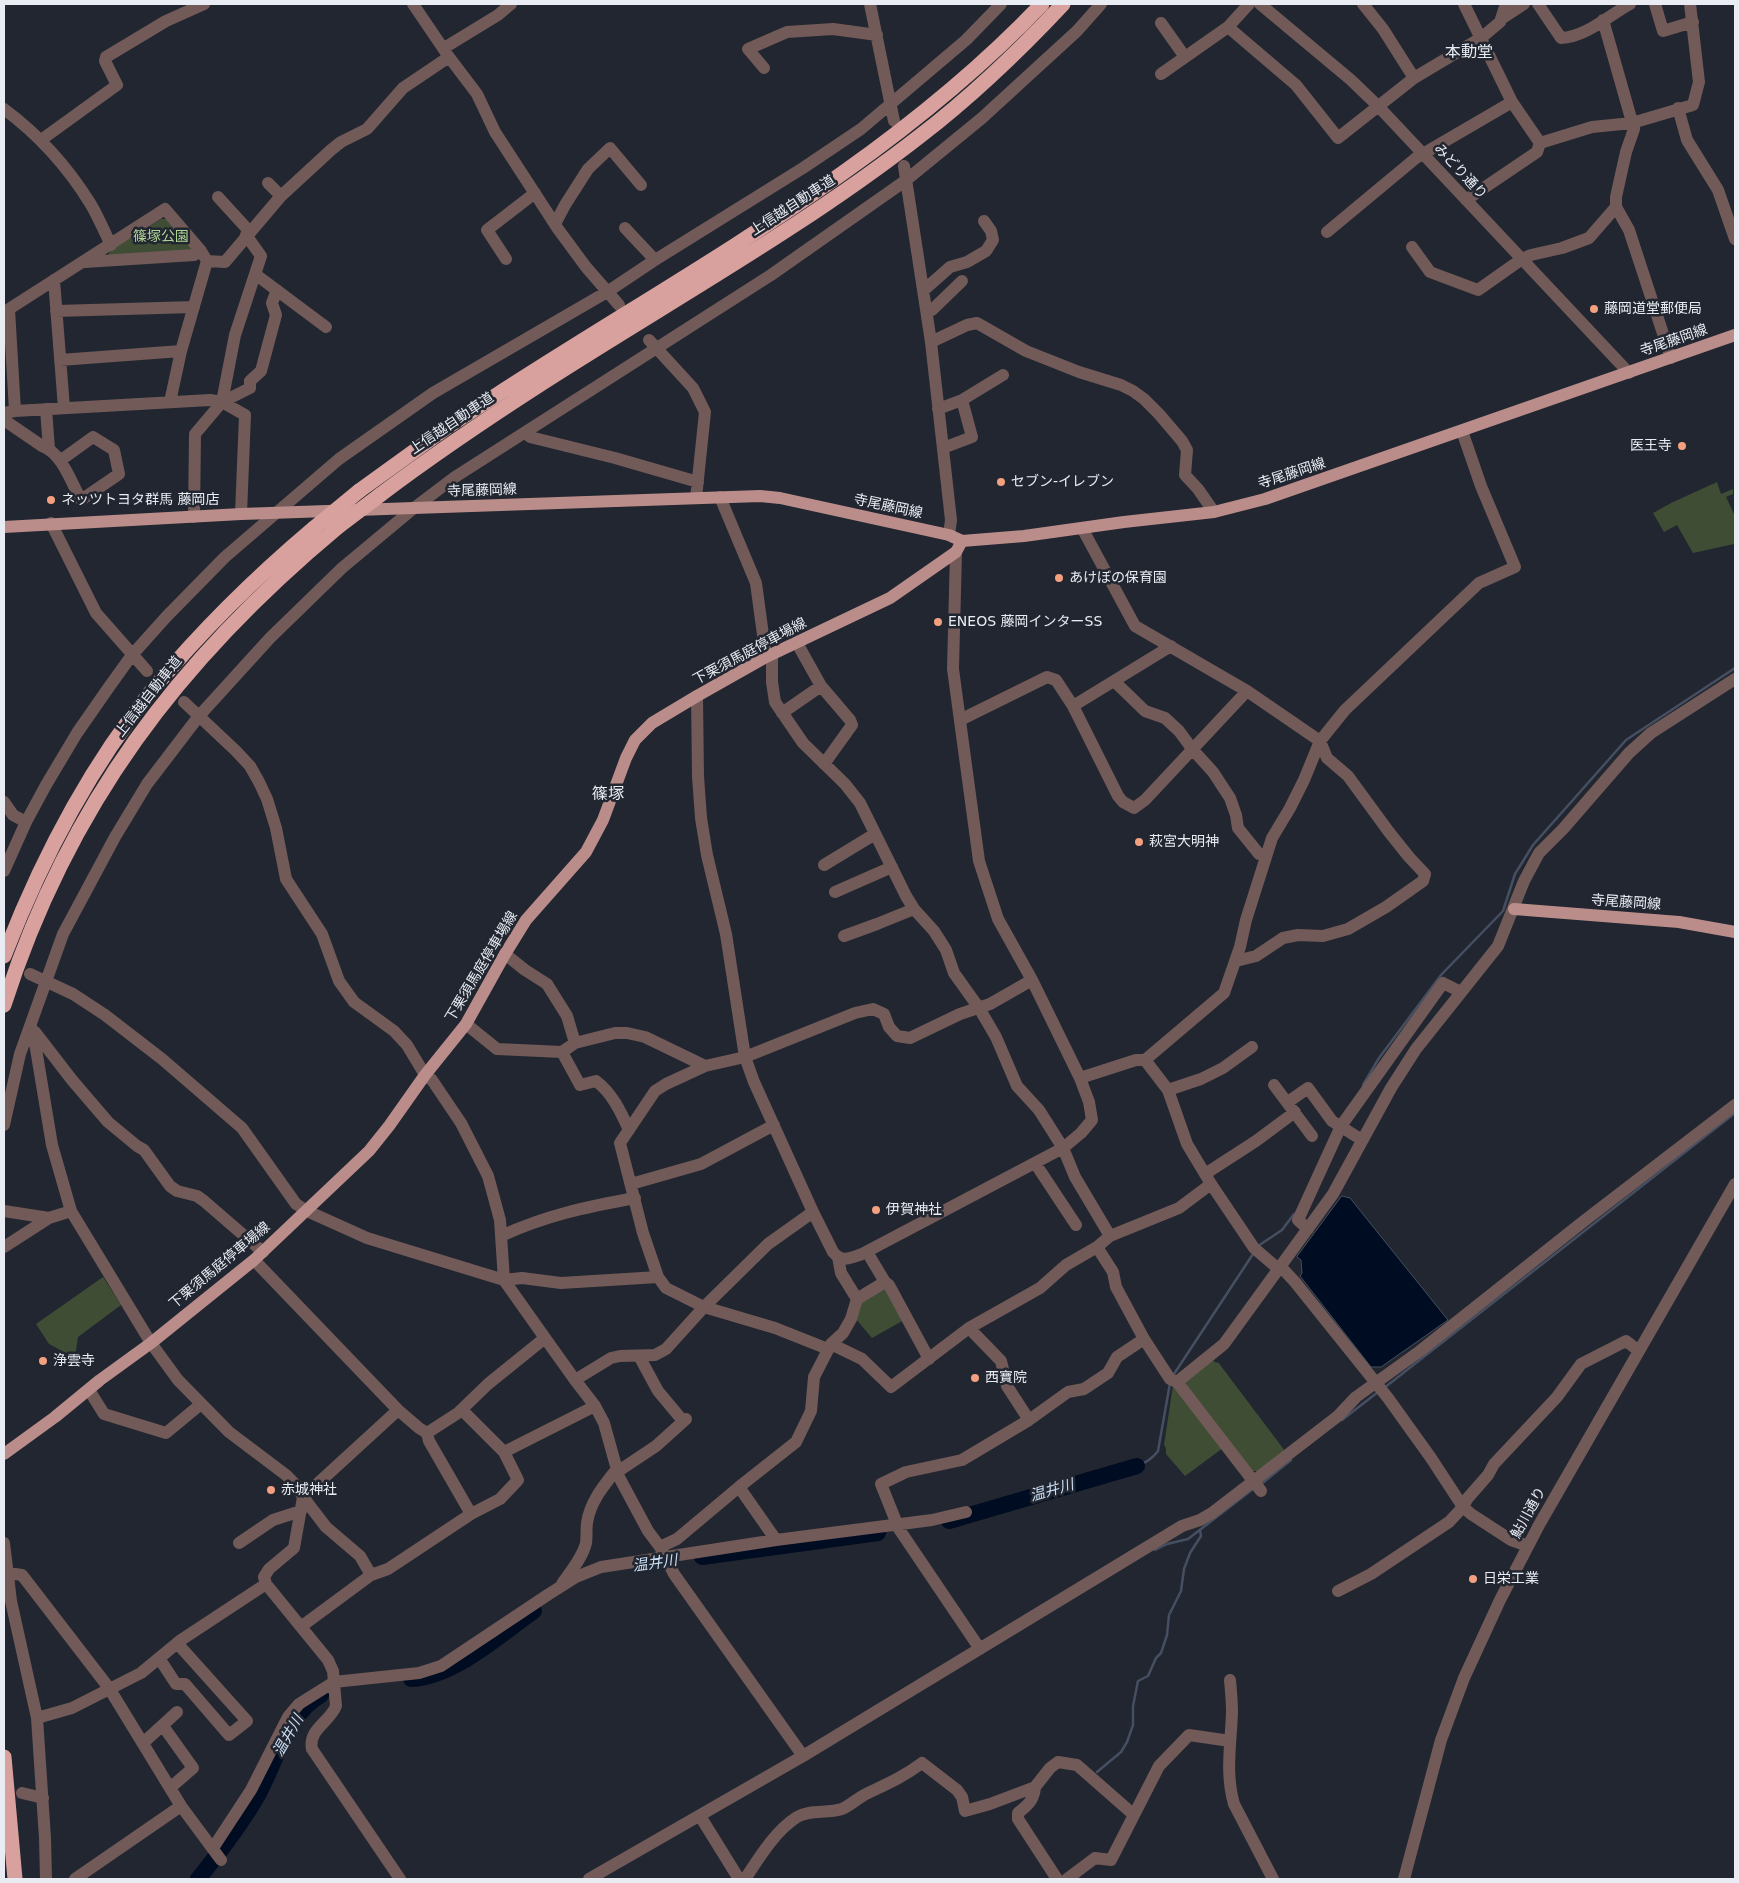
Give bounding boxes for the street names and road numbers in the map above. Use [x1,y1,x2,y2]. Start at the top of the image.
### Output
street label: みどり通り [1430,141,1490,203]
street label: 上信越自動車道 [747,172,839,240]
street label: 寺尾藤岡線 [1638,322,1710,360]
street label: 上信越自動車道 [407,390,497,458]
street label: 寺尾藤岡線 [1256,455,1328,493]
street label: 寺尾藤岡線 [447,481,517,501]
street label: 寺尾藤岡線 [852,492,924,522]
street label: 下栗須馬庭停車場線 [690,615,810,689]
street label: 上信越自動車道 [112,653,186,741]
street label: 寺尾藤岡線 [1590,892,1662,914]
street label: 下栗須馬庭停車場線 [442,909,522,1025]
street label: 下栗須馬庭停車場線 [166,1219,274,1313]
street label: 鮎川通り [1508,1484,1550,1542]

